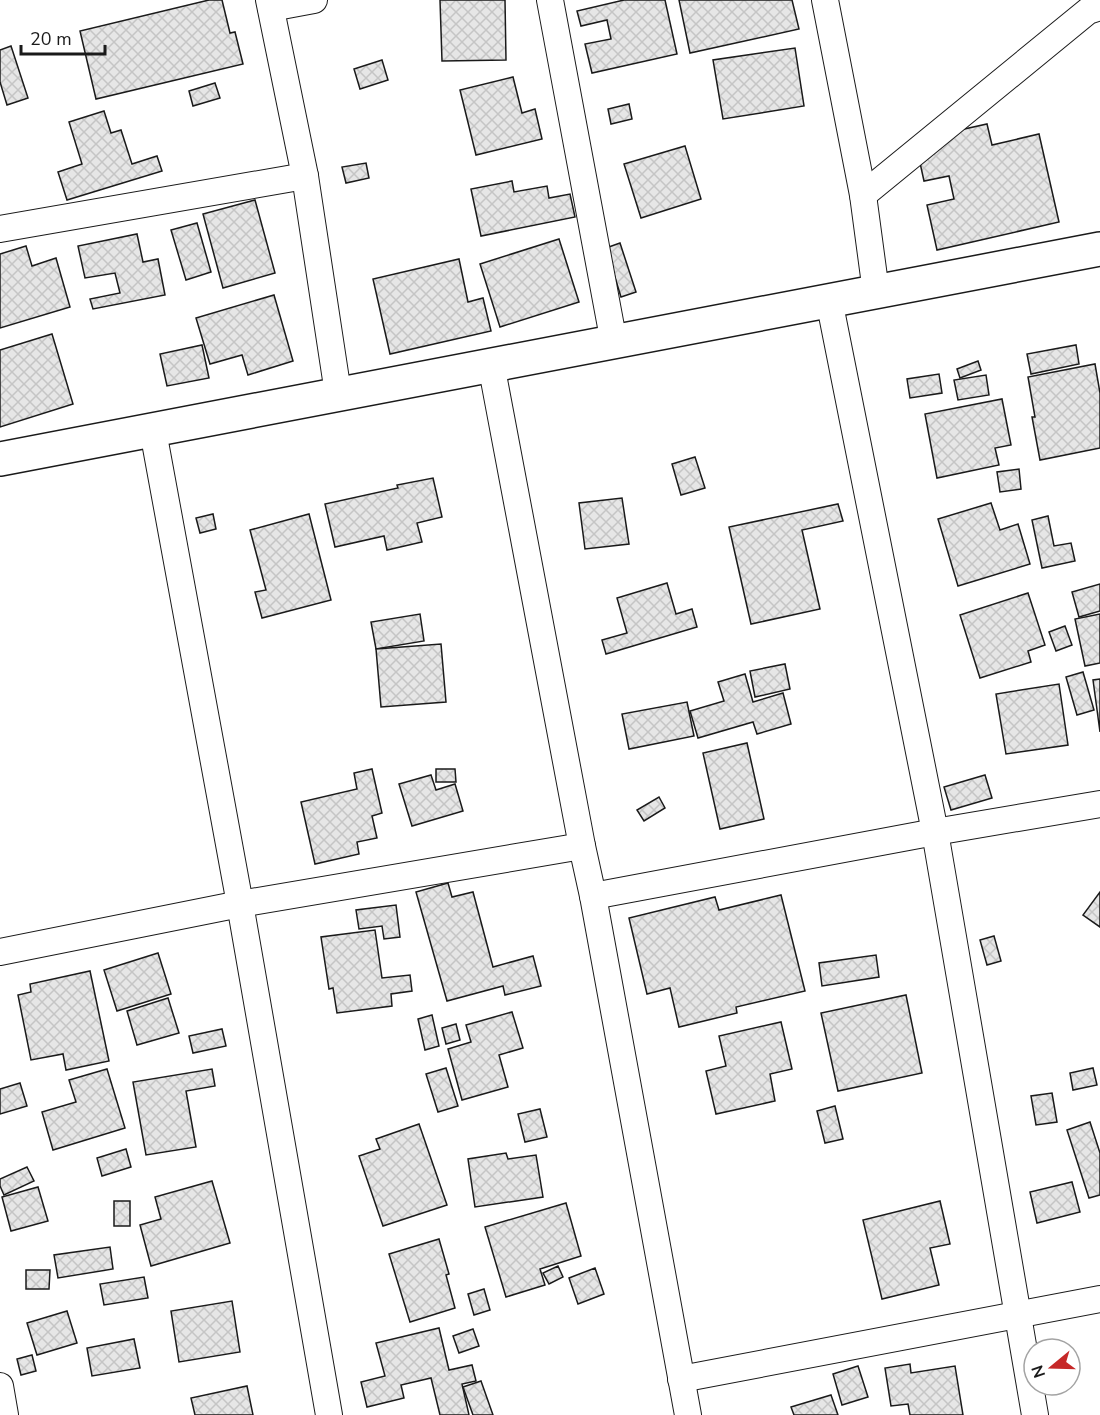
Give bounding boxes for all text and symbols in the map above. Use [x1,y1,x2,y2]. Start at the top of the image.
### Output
scale bar [21,18,105,56]
text: 20 m [30,27,72,51]
north arrow [1022,1337,1082,1397]
text: N [1026,1362,1051,1381]

